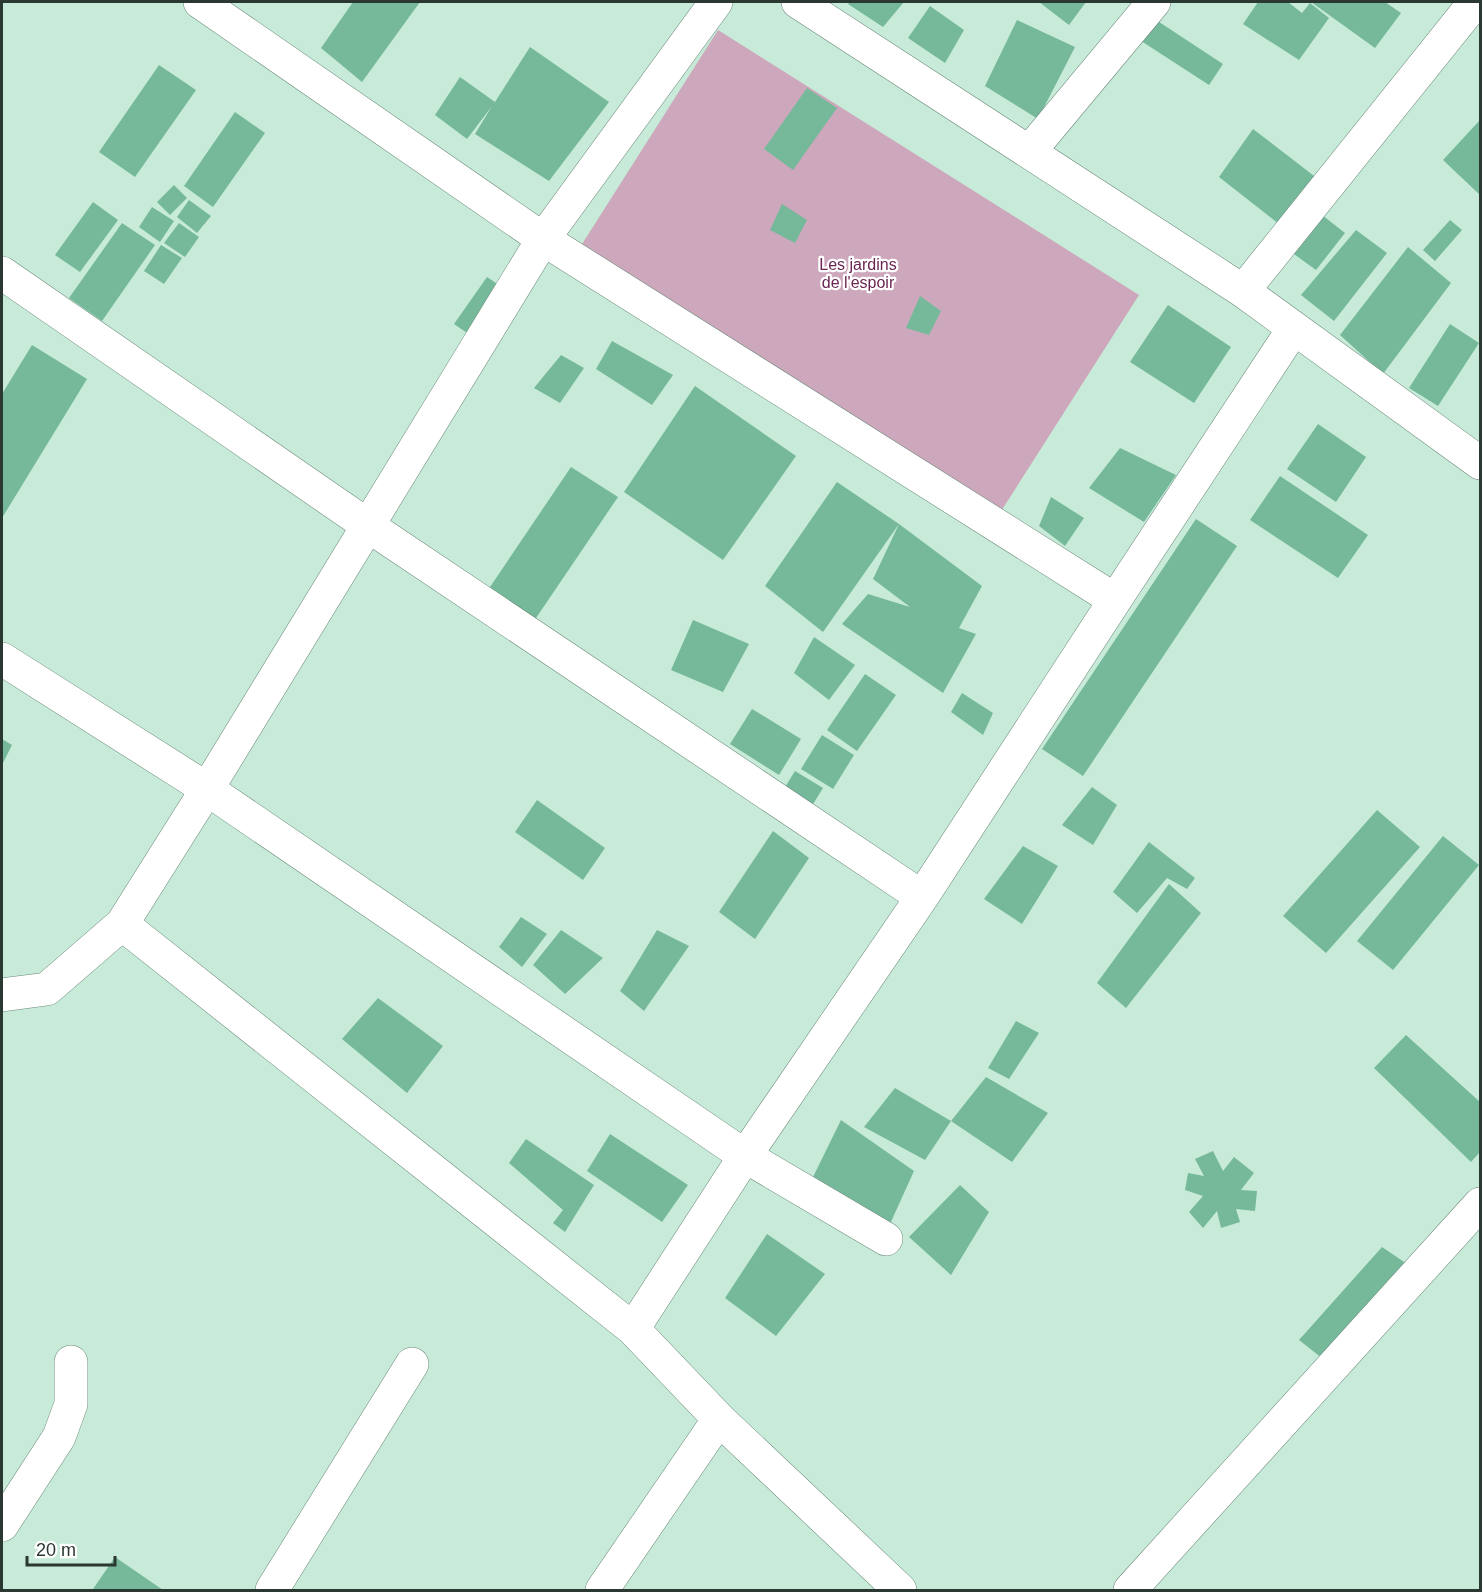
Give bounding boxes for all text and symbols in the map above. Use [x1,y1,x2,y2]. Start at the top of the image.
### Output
park label: Les jardins de l'espoir [819,256,897,291]
scale bar [27,1529,116,1567]
text: 20 m [36,1540,76,1560]

